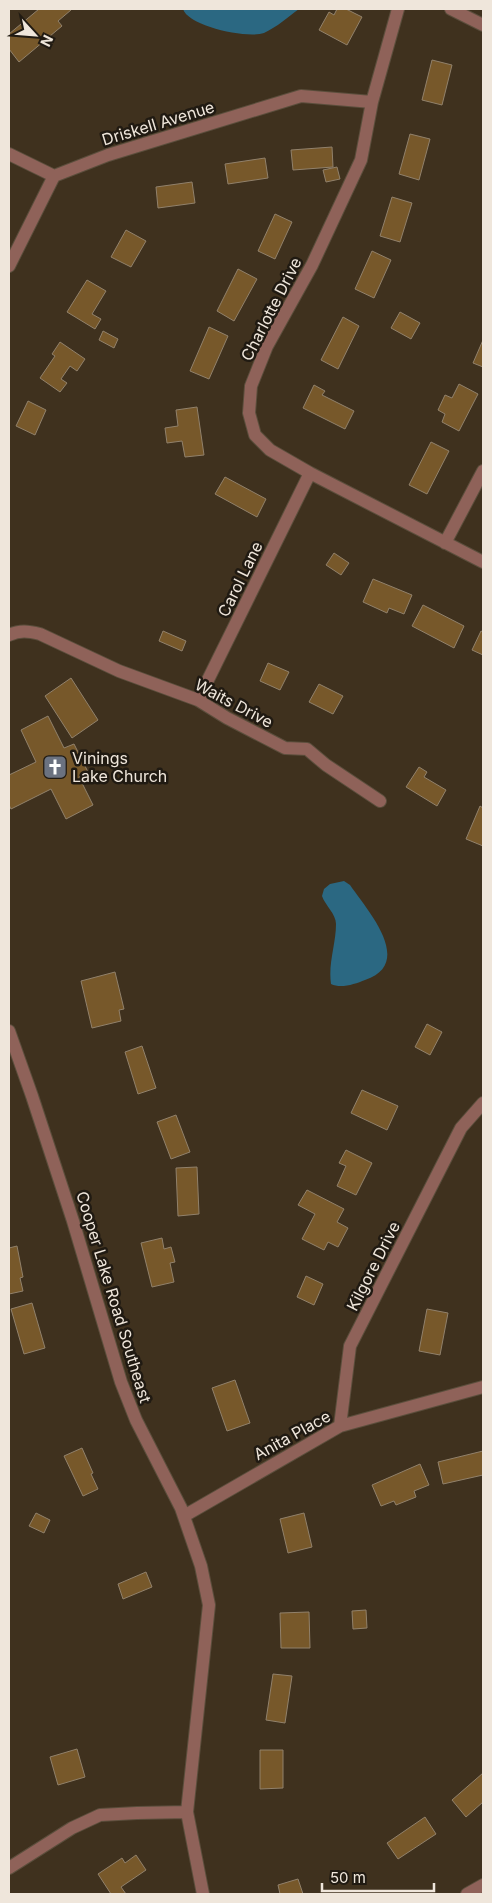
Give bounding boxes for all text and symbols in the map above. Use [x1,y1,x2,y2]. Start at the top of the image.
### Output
north arrow [10,10,60,60]
text: N [37,32,57,49]
street label: Driskell Avenue [99,96,217,150]
street label: Charlotte Drive [236,254,306,364]
street label: Carol Lane [213,538,267,620]
street label: Waits Drive [192,674,276,732]
place label: Vinings Lake Church [72,748,167,786]
church icon: Vinings Lake Church [42,754,68,780]
street label: Cooper Lake Road Southeast [72,1189,156,1405]
street label: Kilgore Drive [342,1218,404,1314]
street label: Anita Place [250,1406,334,1464]
scale bar [322,1860,434,1892]
text: 50 m [330,1868,366,1887]

